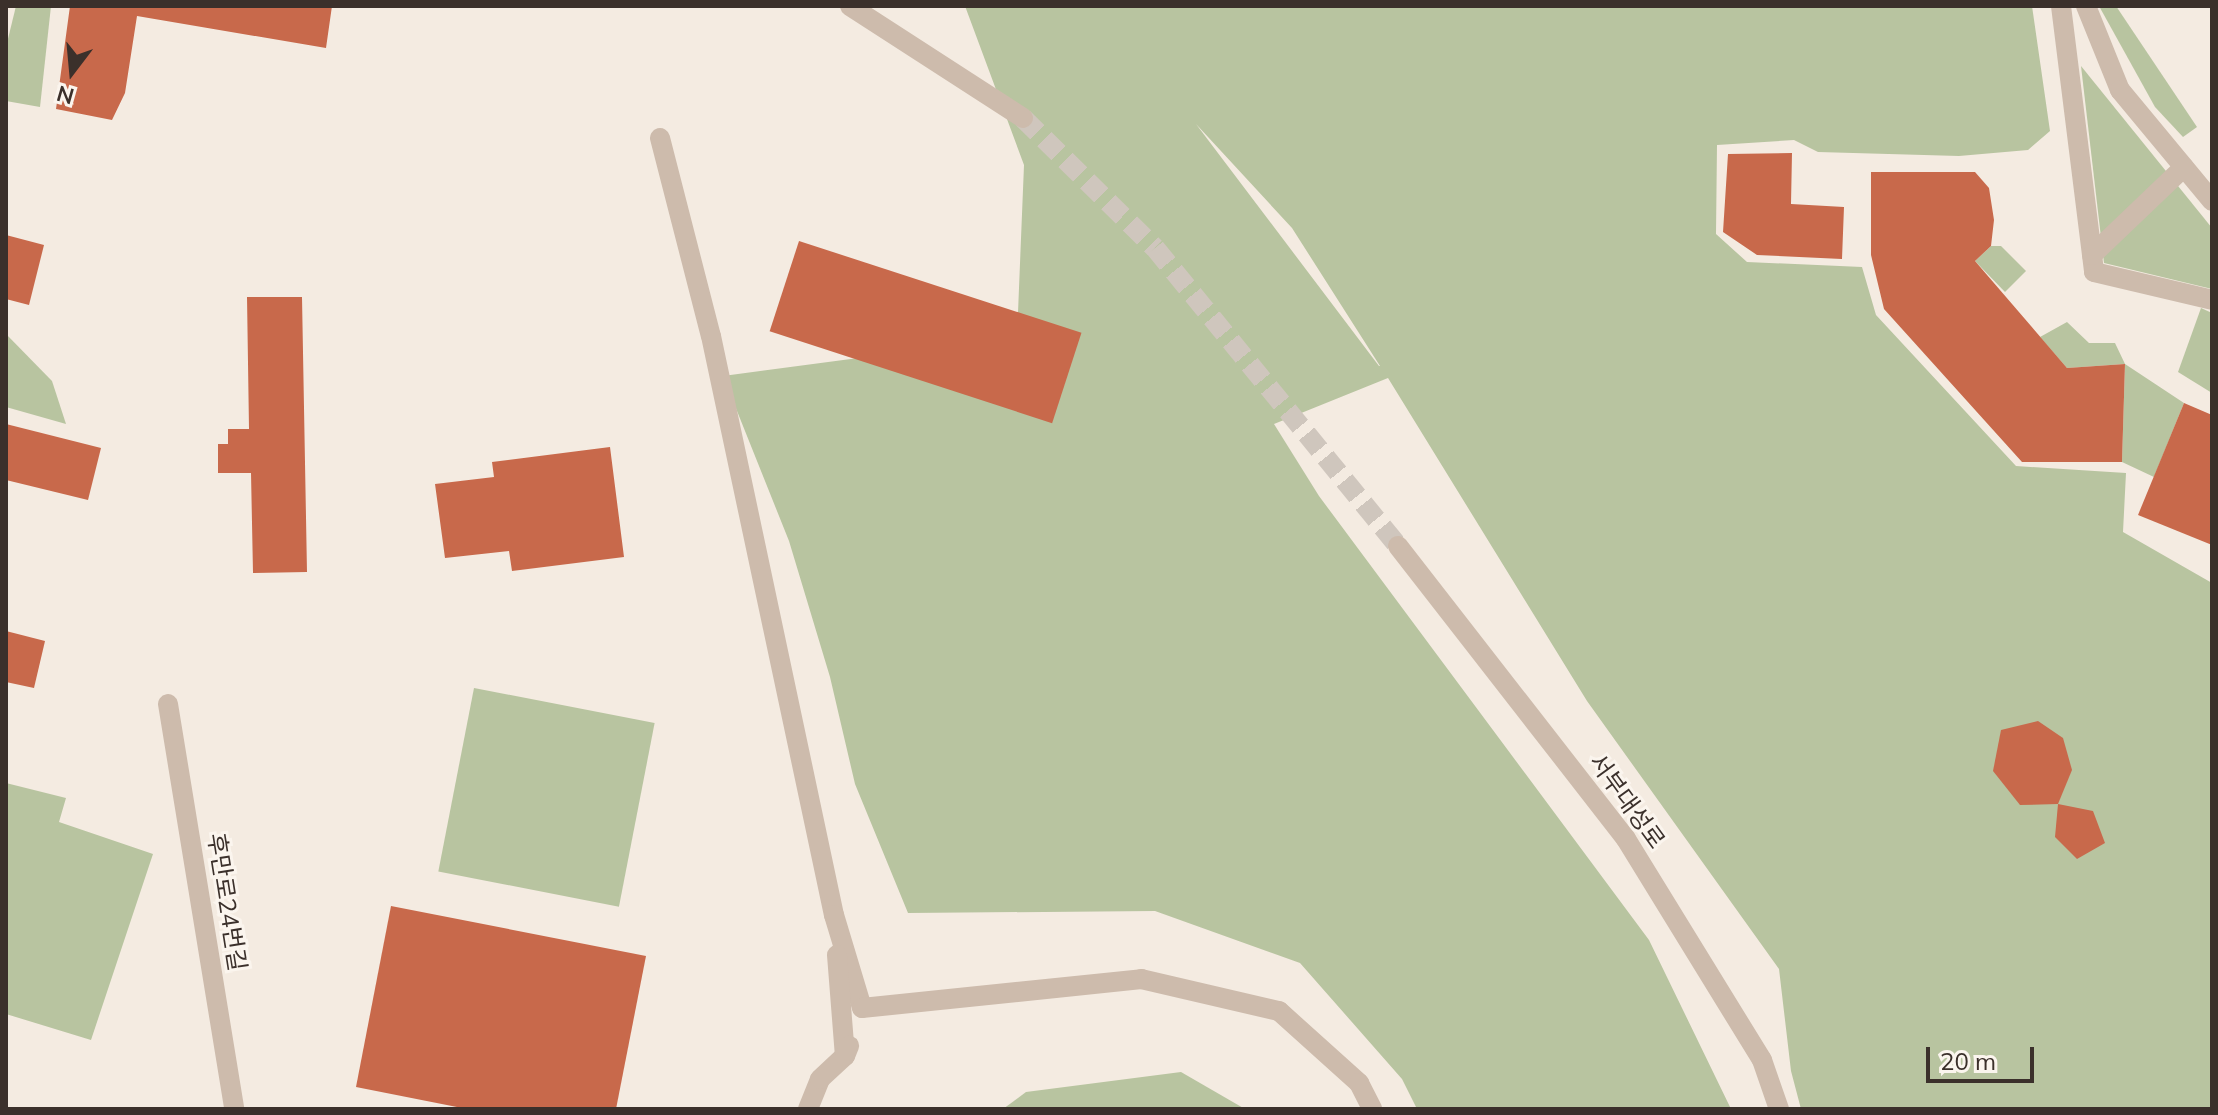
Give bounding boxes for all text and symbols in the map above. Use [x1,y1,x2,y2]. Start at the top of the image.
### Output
north arrow [32,32,112,112]
text: N [54,79,77,111]
street label: 서부대성로 [1583,748,1671,854]
street label: 후만로24번길 [202,831,252,973]
scale bar [1930,1031,2038,1081]
text: 20 m [1940,1046,1996,1076]

